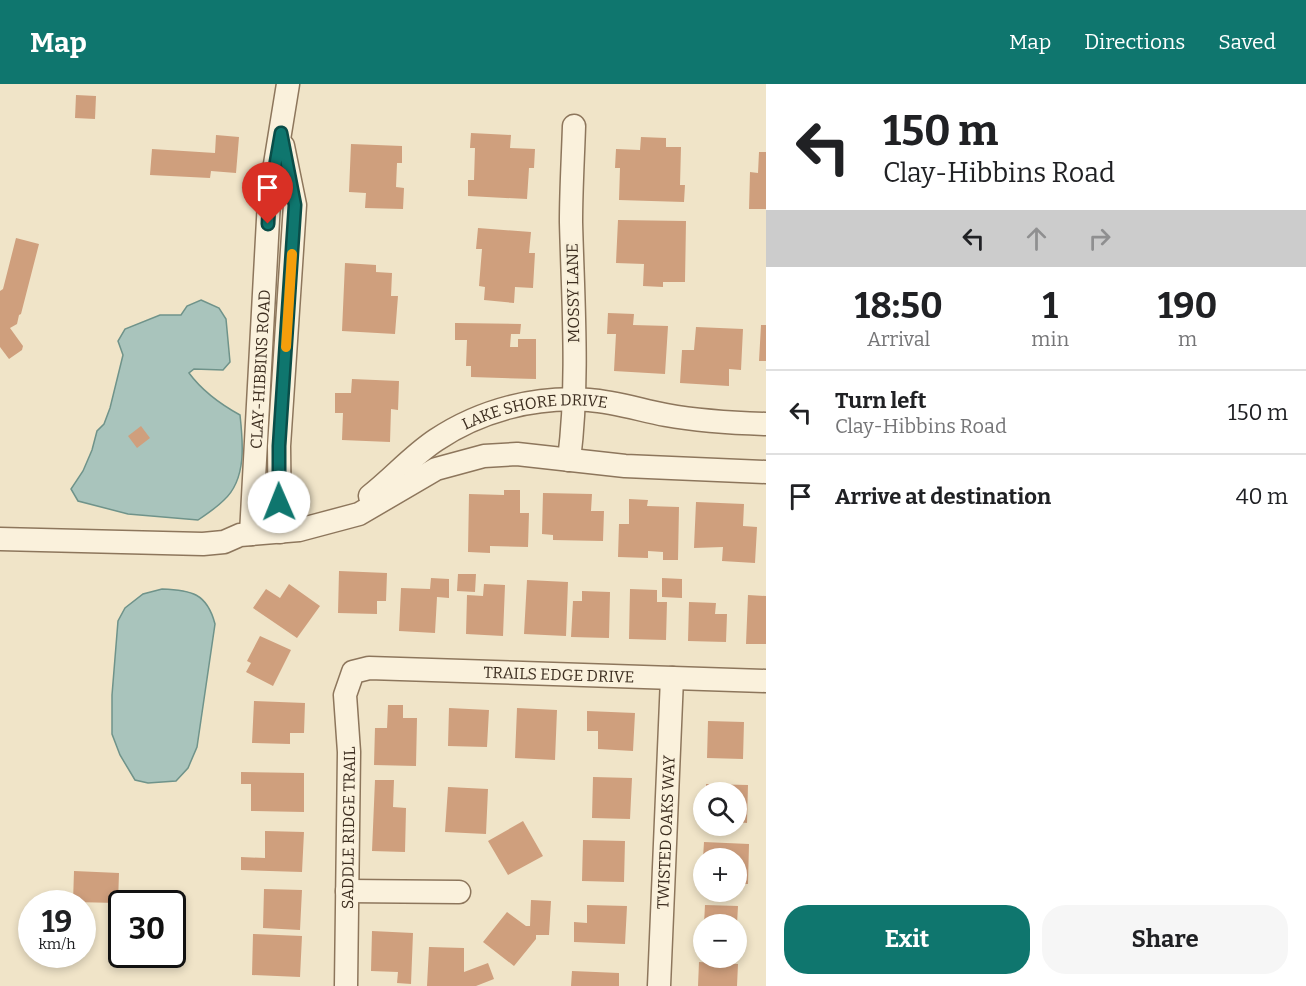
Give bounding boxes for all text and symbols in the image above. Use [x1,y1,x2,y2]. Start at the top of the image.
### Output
text: Map [30,26,87,59]
text: Map [1009,29,1051,55]
text: Directions [1084,29,1185,55]
text: Saved [1218,29,1276,55]
text: 150 m [883,106,998,156]
icon: left [784,108,862,186]
text: Clay-Hibbins Road [883,157,1115,189]
pin [242,162,293,224]
icon: arrive [251,171,284,204]
icon: left [957,222,990,255]
icon: ahead [1020,222,1053,255]
icon: right [1083,222,1116,255]
street label: MOSSY LANE [563,243,583,343]
text: 18:50 [855,284,943,328]
text: 1 [1042,284,1058,328]
text: 190 [1158,284,1217,328]
street label: CLAY-HIBBINS ROAD [246,289,274,449]
text: Arrival [867,327,930,351]
text: min [1031,327,1069,351]
text: m [1178,327,1197,351]
text: Turn left [835,387,927,414]
street label: LAKE SHORE DRIVE [459,390,609,433]
icon: left [784,396,817,429]
text: 150 m [1228,399,1288,426]
text: Clay-Hibbins Road [835,414,1007,438]
position arrow [247,470,311,534]
icon: arrive [784,480,817,513]
text: Arrive at destination [835,483,1051,510]
text: 40 m [1236,483,1288,510]
street label: TRAILS EDGE DRIVE [483,662,635,686]
street label: SADDLE RIDGE TRAIL [337,746,359,909]
street label: TWISTED OAKS WAY [653,754,678,910]
map controls [693,782,747,968]
button: search [693,782,747,836]
button: + [693,848,747,902]
speed limit sign: 30 [108,890,186,968]
text: 19 [42,904,72,940]
button: Exit [784,905,1030,974]
button: Share [1042,905,1288,974]
button: − [693,914,747,968]
text: km/h [38,935,76,953]

